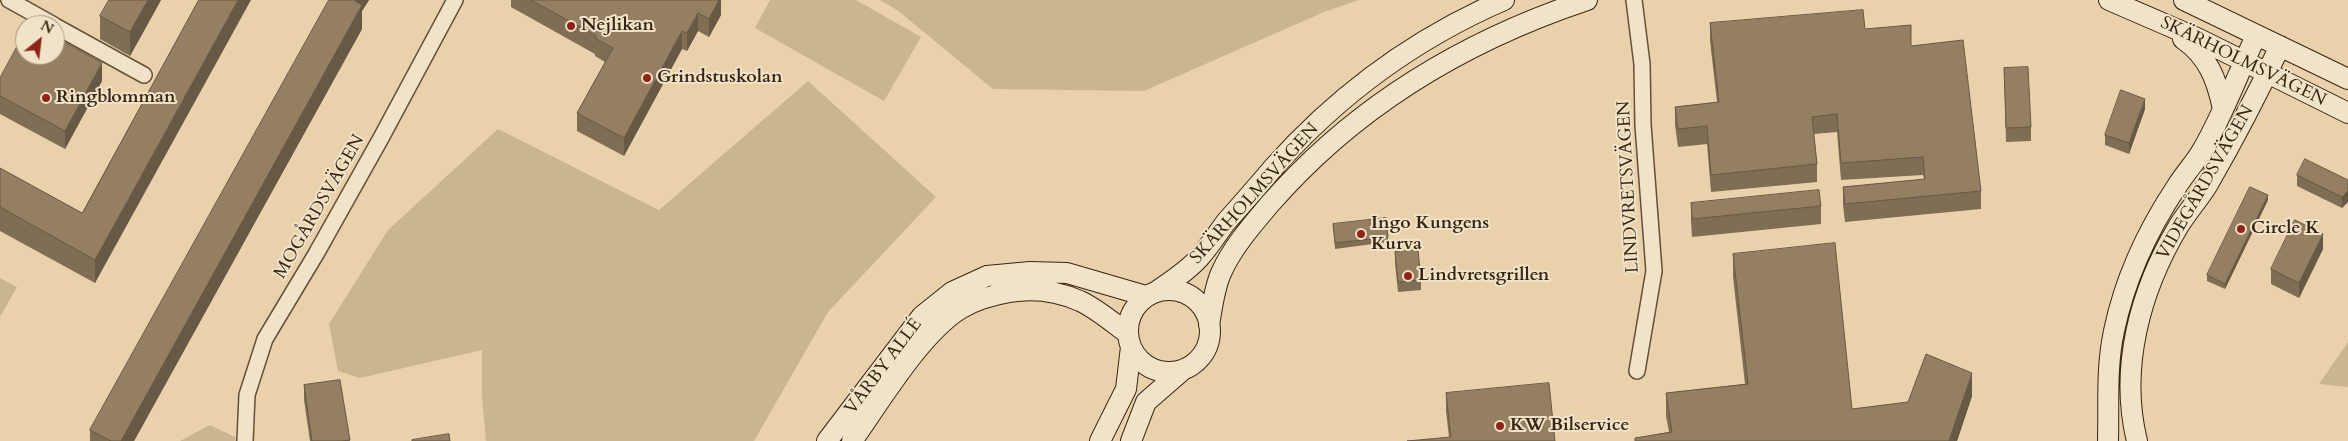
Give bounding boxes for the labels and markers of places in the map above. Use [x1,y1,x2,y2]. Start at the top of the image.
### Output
place label: Nejlikan [581,15,654,37]
marker: Nejlikan [565,20,577,32]
place label: Grindstuskolan [657,67,782,89]
marker: Grindstuskolan [641,72,653,84]
place label: Ringblomman [56,87,176,109]
marker: Ringblomman [40,92,52,104]
place label: Ingo Kungens Kurva [1371,213,1489,255]
place label: Circle K [2251,218,2320,240]
marker: Circle K [2235,223,2247,235]
marker: Ingo Kungens Kurva [1355,228,1367,240]
place label: Lindvretsgrillen [1418,265,1549,287]
marker: Lindvretsgrillen [1402,270,1414,282]
place label: KW Bilservice [1510,415,1629,437]
marker: KW Bilservice [1494,420,1506,432]

